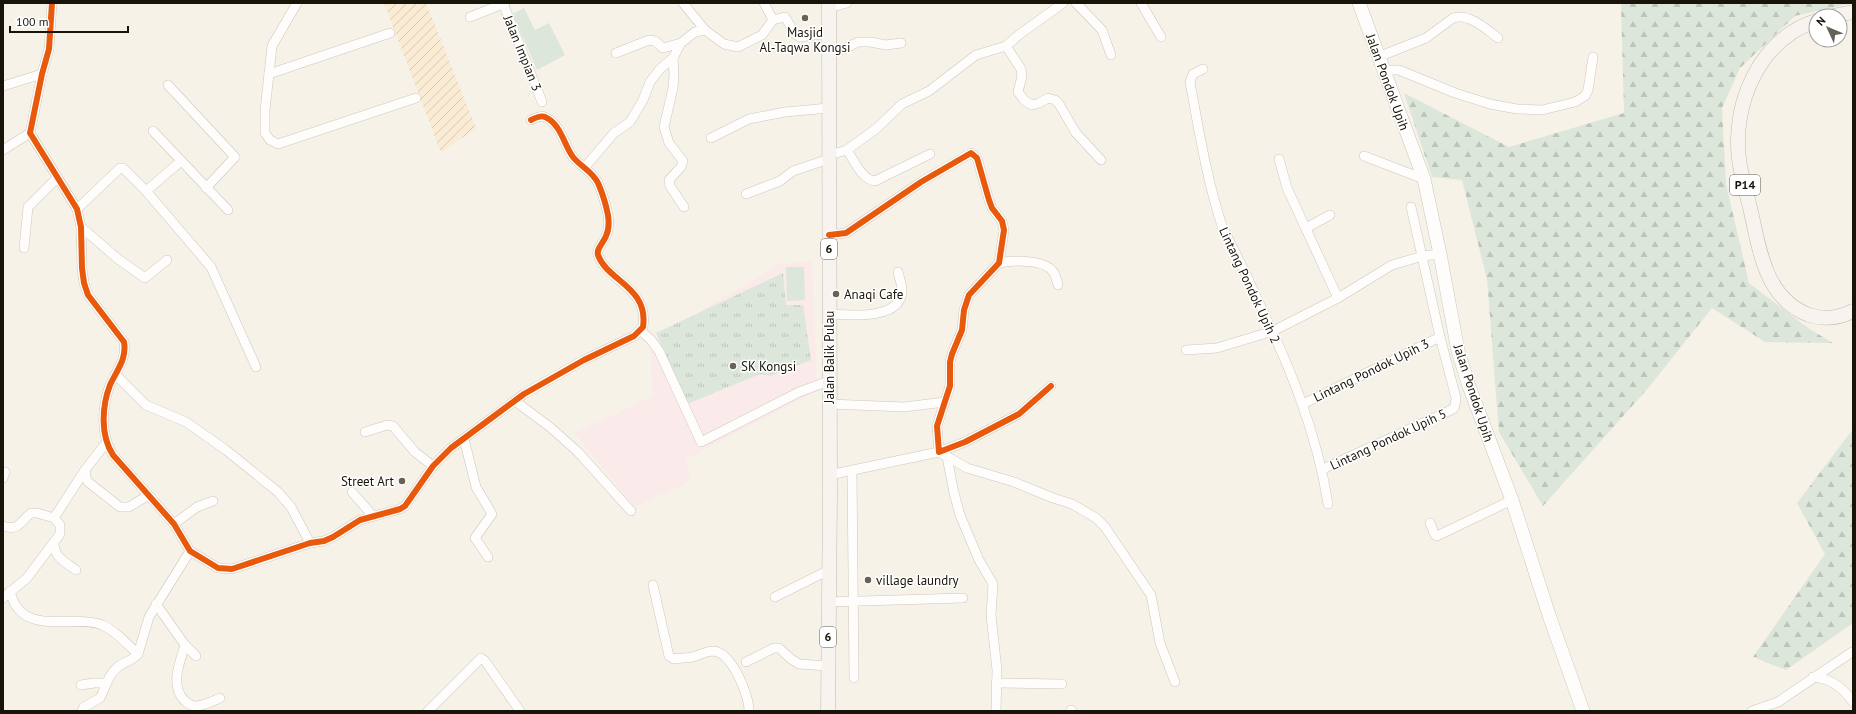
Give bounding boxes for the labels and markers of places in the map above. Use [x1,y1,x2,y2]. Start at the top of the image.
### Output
marker: Masjid Al-Taqwa Kongsi [800,13,810,23]
place label: Masjid Al-Taqwa Kongsi [759,24,851,56]
place label: Anaqi Cafe [844,286,903,303]
marker: Anaqi Cafe [831,289,841,299]
place label: SK Kongsi [741,358,796,375]
marker: SK Kongsi [728,361,738,371]
place label: Street Art [341,473,395,490]
marker: Street Art [397,476,407,486]
place label: village laundry [876,572,959,589]
marker: village laundry [863,575,873,585]

